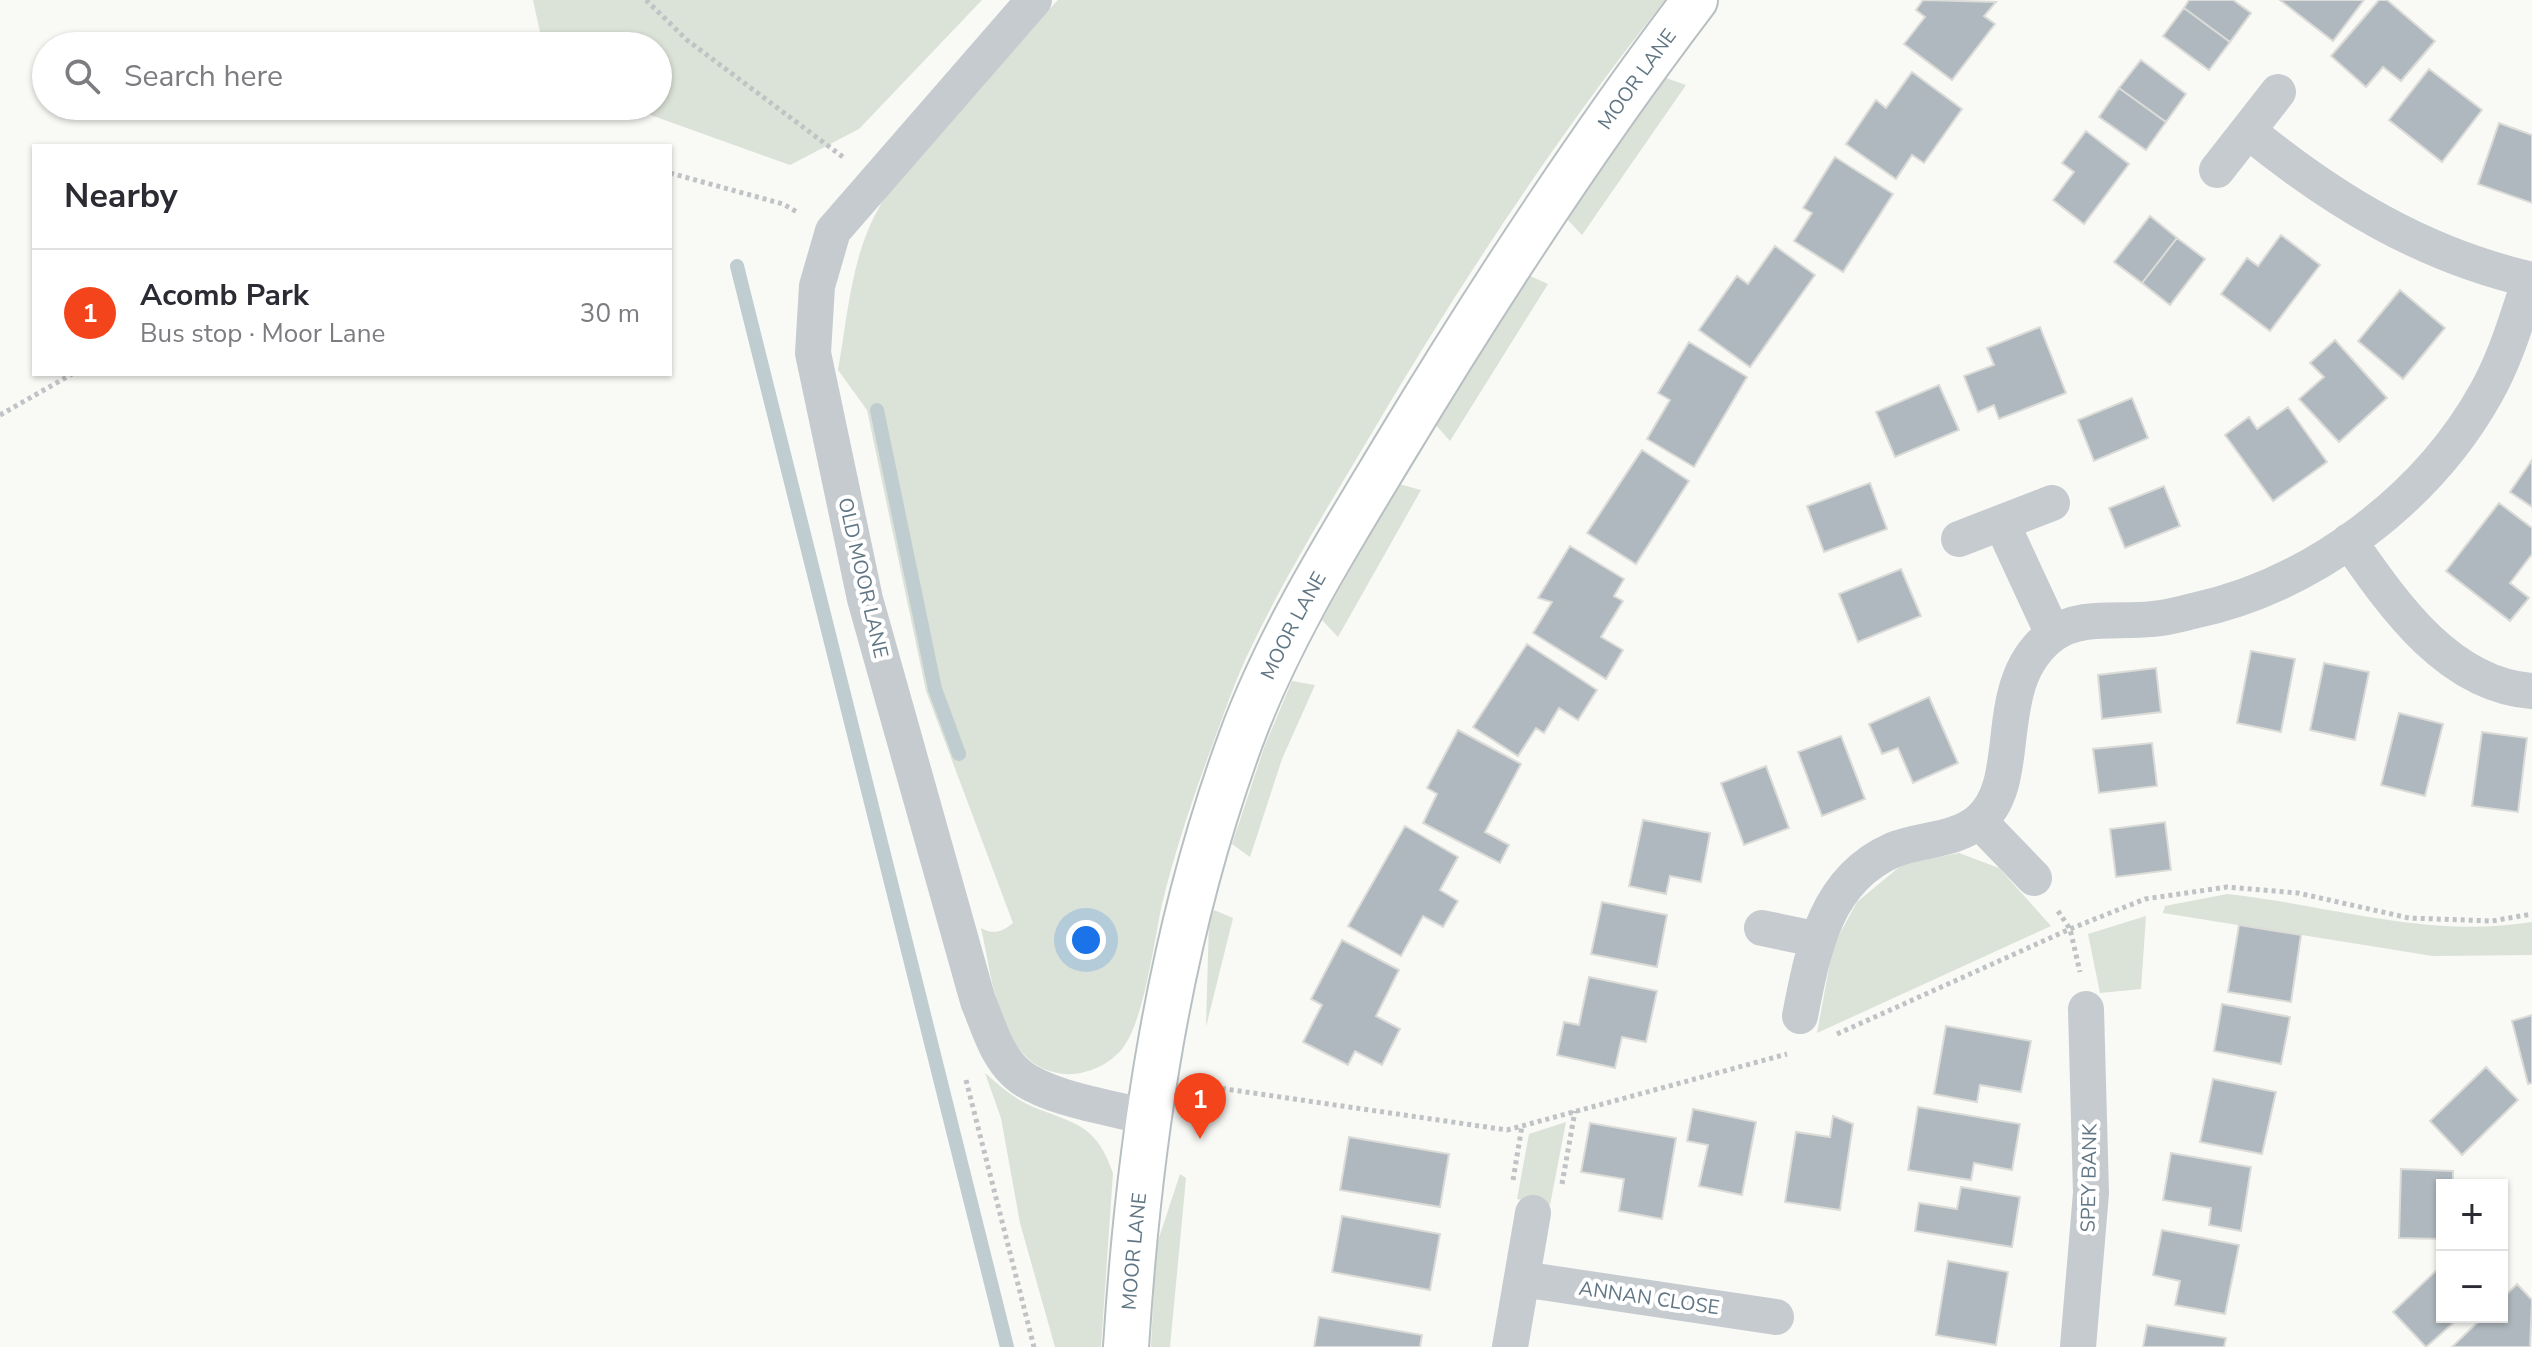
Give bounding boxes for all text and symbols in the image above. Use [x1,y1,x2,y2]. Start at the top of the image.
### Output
street label: MOOR LANE [1591,23,1682,135]
search box [32,32,672,120]
icon: search [60,54,104,98]
text: Search here [124,56,283,97]
text: Nearby [64,173,178,219]
text: Acomb Park [140,275,309,316]
text: 1 [82,296,98,331]
text: 30 m [580,296,640,331]
text: Bus stop · Moor Lane [140,316,385,351]
street label: OLD MOOR LANE [831,495,895,661]
street label: MOOR LANE [1254,567,1332,684]
your location [1066,920,1106,960]
pin: 1 [1174,1073,1226,1139]
street label: SPEY BANK [2075,1123,2103,1233]
map controls [2436,1179,2508,1323]
button: + [2436,1179,2508,1251]
street label: MOOR LANE [1115,1191,1153,1311]
button: − [2436,1251,2508,1323]
street label: ANNAN CLOSE [1577,1275,1721,1321]

